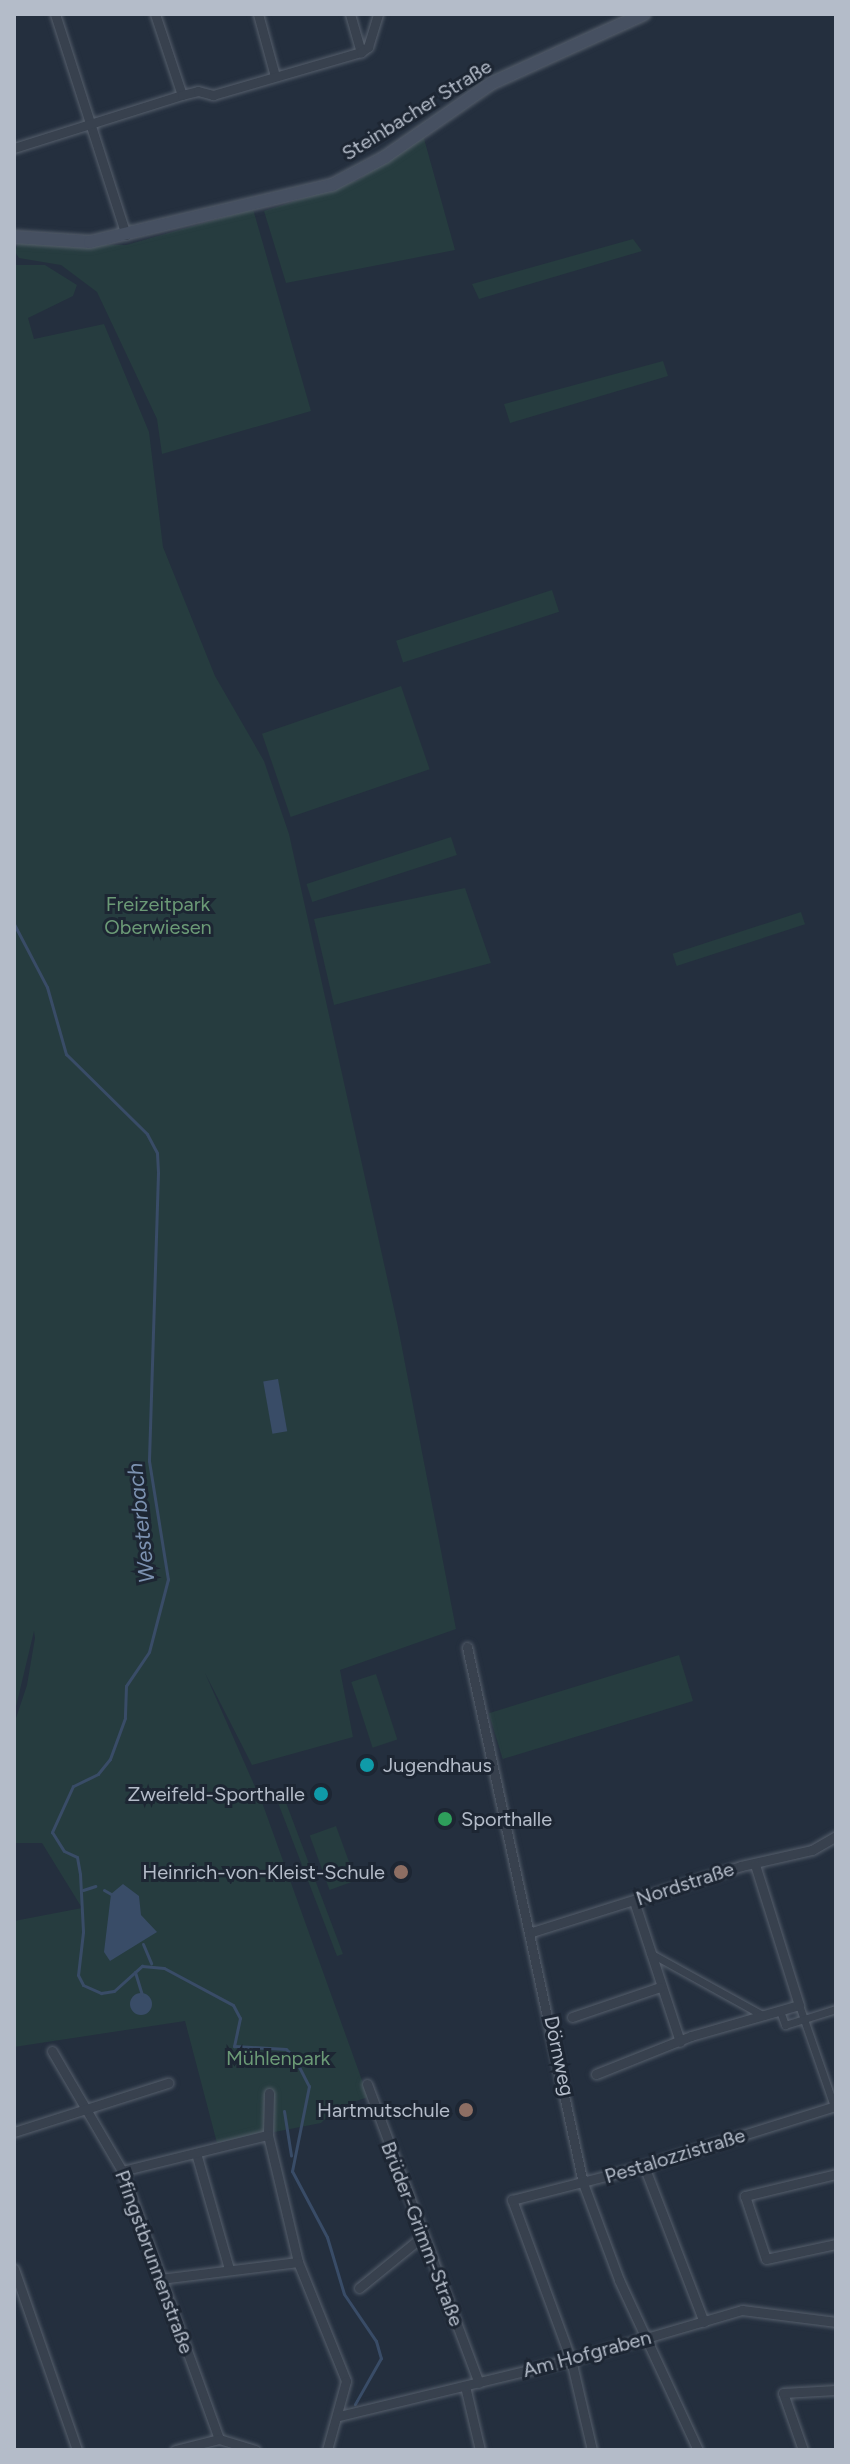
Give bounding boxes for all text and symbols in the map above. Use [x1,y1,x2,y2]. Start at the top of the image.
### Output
street label: Steinbacher Straße [338,54,496,166]
park label: Freizeitpark Oberwiesen [104,893,212,940]
water label: Westerbach [122,1462,160,1584]
place label: Jugendhaus [383,1753,492,1777]
marker: Jugendhaus [358,1756,376,1774]
place label: Zweifeld-Sporthalle [127,1782,305,1806]
marker: Zweifeld-Sporthalle [312,1785,330,1803]
place label: Sporthalle [461,1807,552,1831]
marker: Sporthalle [436,1810,454,1828]
street label: Nordstraße [633,1857,737,1911]
place label: Heinrich-von-Kleist-Schule [142,1860,385,1884]
marker: Heinrich-von-Kleist-Schule [392,1863,410,1881]
street label: Dörnweg [539,2014,579,2098]
park label: Mühlenpark [226,2046,330,2070]
place label: Hartmutschule [317,2098,450,2122]
marker: Hartmutschule [457,2101,475,2119]
street label: Pestalozzistraße [602,2123,748,2189]
street label: Brüder-Grimm-Straße [376,2138,468,2330]
street label: Pfingstbrunnenstraße [110,2167,198,2357]
street label: Am Hofgraben [520,2325,654,2383]

